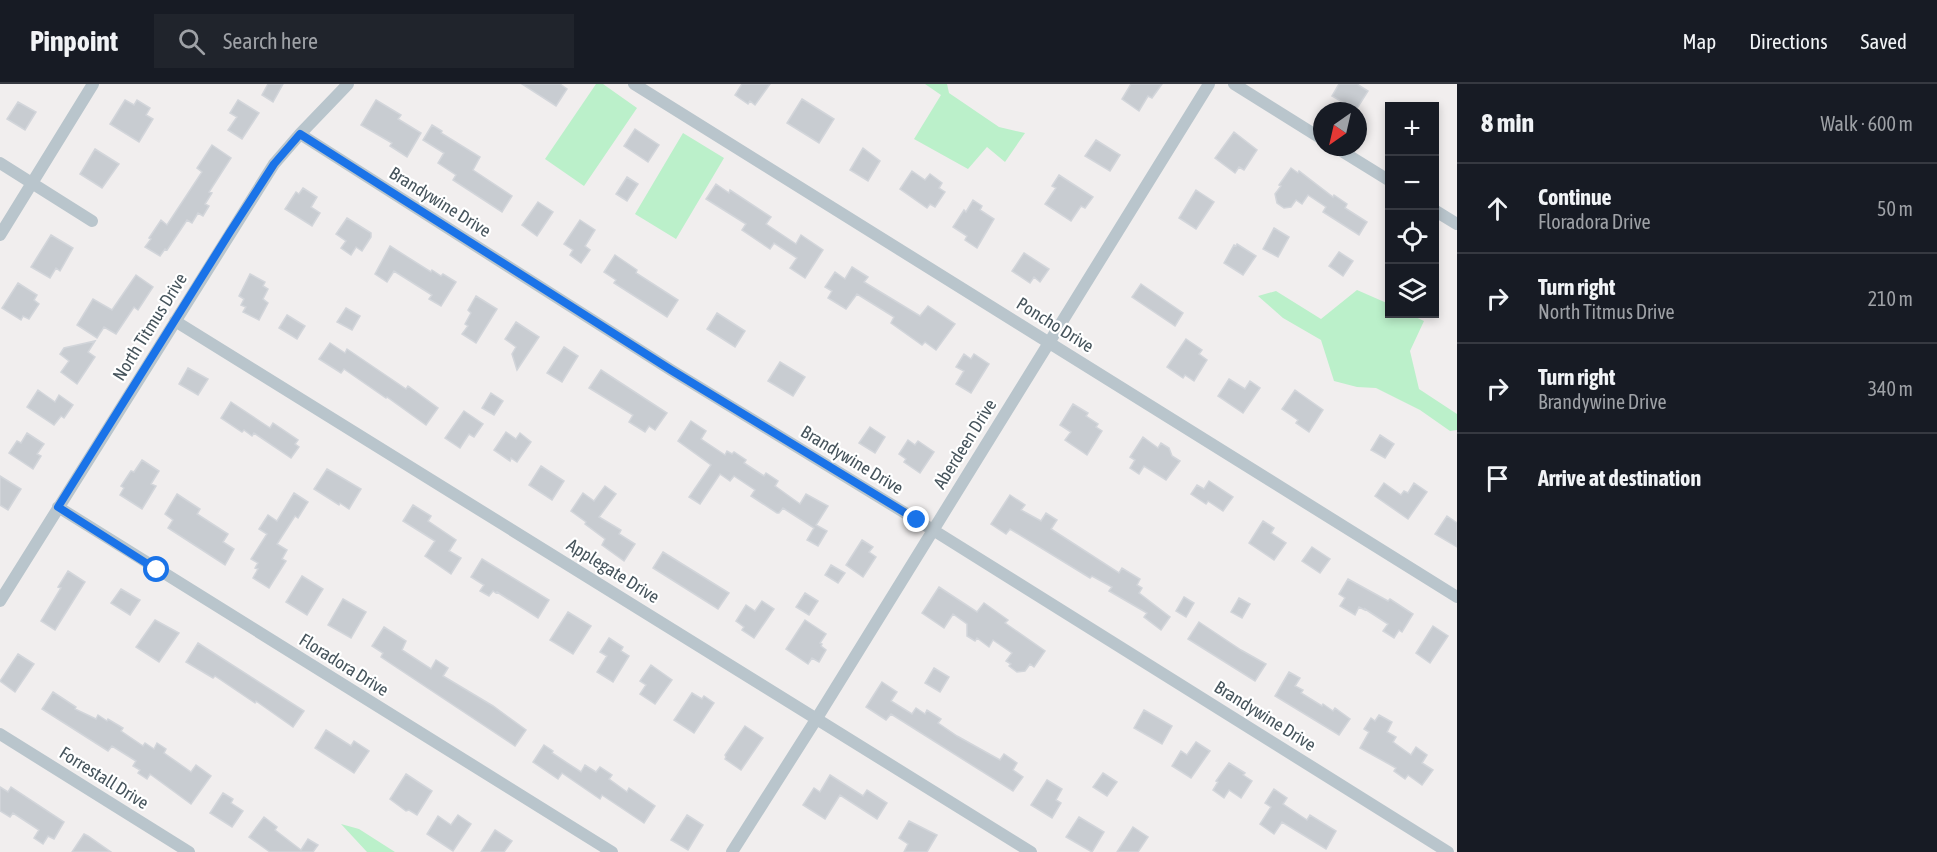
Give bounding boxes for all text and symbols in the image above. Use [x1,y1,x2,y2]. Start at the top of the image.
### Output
search box [154,14,574,68]
text: Pinpoint [30,25,118,57]
icon: search [175,25,208,58]
text: Search here [223,28,318,54]
text: Map [1682,29,1716,53]
text: Directions [1749,29,1828,53]
text: Saved [1861,29,1907,53]
north arrow [1313,102,1367,156]
map controls [1385,102,1439,318]
button: + [1385,102,1439,156]
text: 8 min [1481,108,1534,138]
text: Walk · 600 m [1821,112,1913,135]
button: − [1385,156,1439,210]
street label: Brandywine Drive [386,162,495,241]
text: Continue [1538,184,1612,210]
icon: ahead [1481,192,1514,225]
text: 50 m [1877,197,1913,220]
button: locate [1385,210,1439,264]
text: Floradora Drive [1538,210,1651,233]
button: layers [1385,264,1439,318]
street label: North Titmus Drive [108,269,191,384]
text: Turn right [1538,274,1615,300]
icon: right [1481,282,1514,315]
text: 210 m [1868,287,1913,310]
street label: Poncho Drive [1013,293,1098,357]
text: North Titmus Drive [1538,300,1675,323]
text: Turn right [1538,364,1615,390]
icon: right [1481,372,1514,405]
text: 340 m [1868,377,1913,400]
text: Brandywine Drive [1538,390,1667,413]
street label: Aberdeen Drive [929,395,1000,492]
street label: Brandywine Drive [797,421,907,498]
icon: arrive [1481,462,1514,495]
text: Arrive at destination [1538,465,1701,491]
route end [903,506,929,532]
street label: Applegate Drive [563,534,663,607]
route start [143,556,169,582]
street label: Floradora Drive [296,629,393,700]
street label: Brandywine Drive [1211,676,1320,755]
street label: Forrestall Drive [56,742,153,813]

